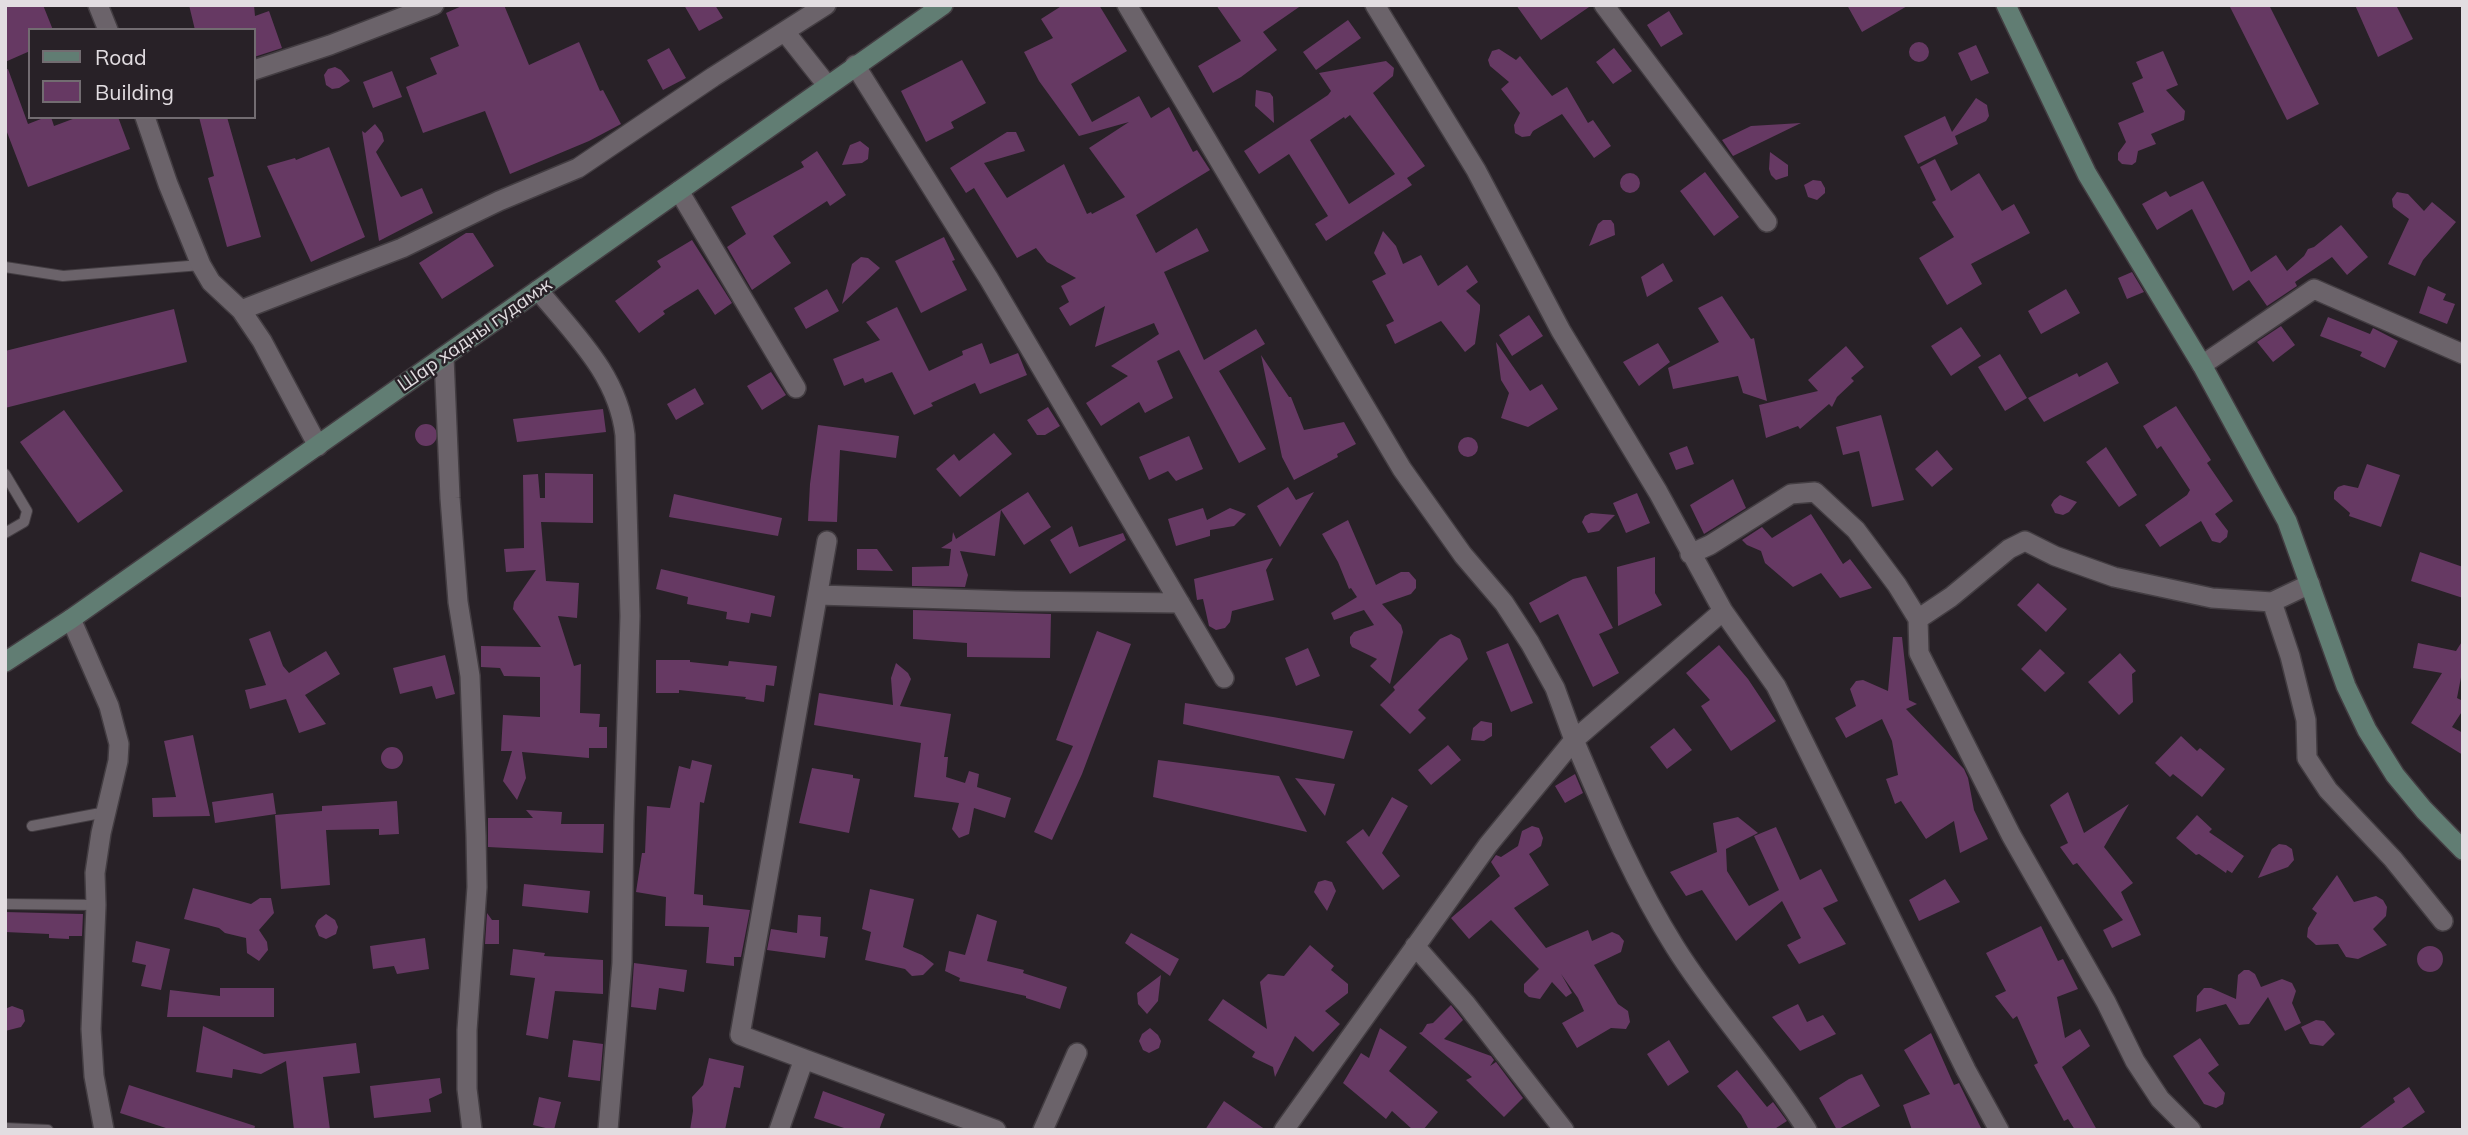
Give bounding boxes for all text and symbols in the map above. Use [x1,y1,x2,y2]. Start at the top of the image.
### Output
legend [28,28,256,119]
text: Road [95,44,146,70]
text: Building [95,79,174,105]
street label: Шар хадны гудамж [394,273,556,397]

